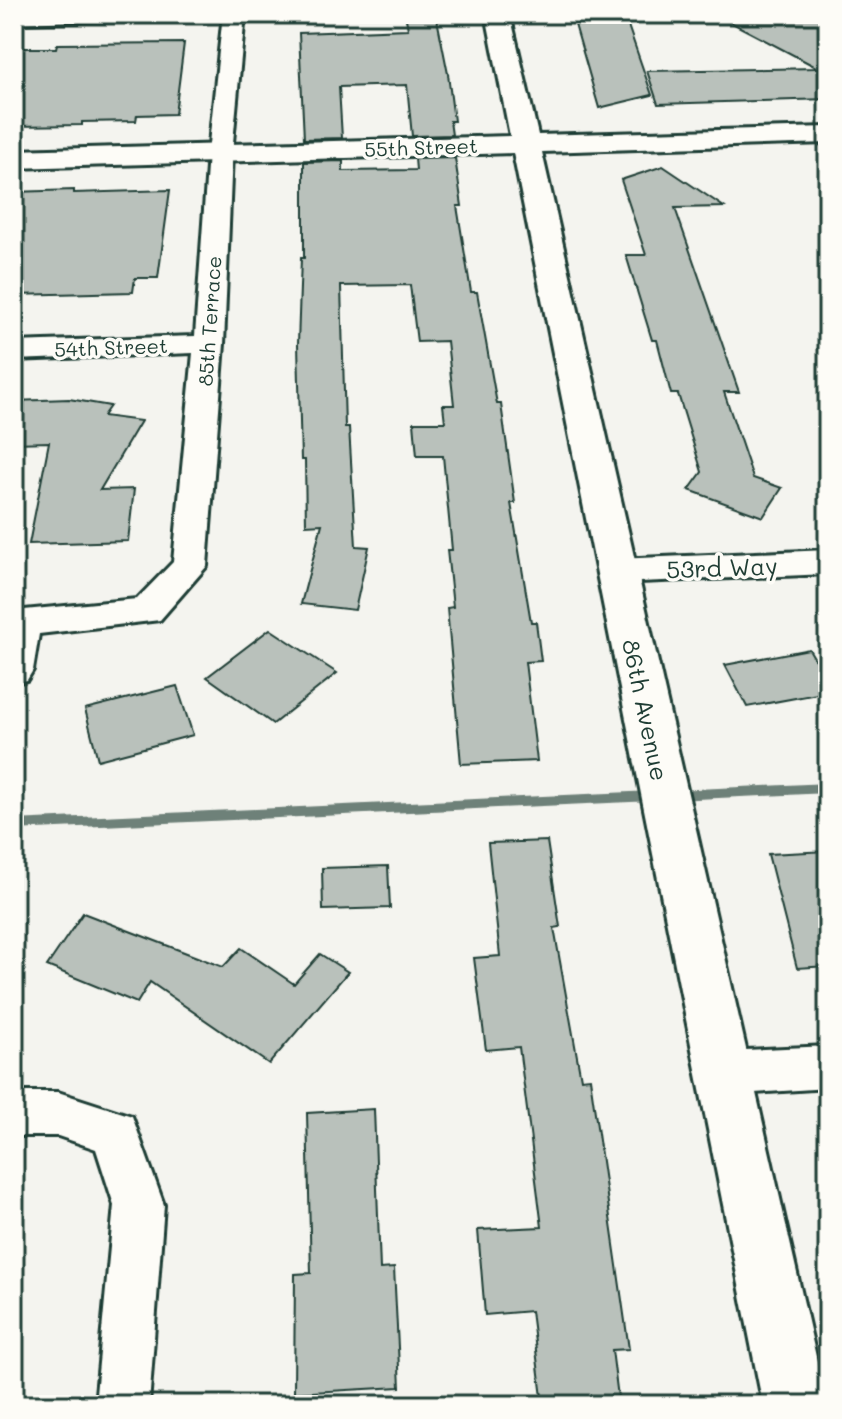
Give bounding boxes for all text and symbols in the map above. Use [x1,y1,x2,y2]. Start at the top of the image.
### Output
street label: 55th Street [364,132,478,162]
street label: 85th Terrace [191,255,227,387]
street label: 54th Street [54,332,168,362]
street label: 53rd Way [666,550,778,584]
street label: 86th Avenue [616,636,676,784]

